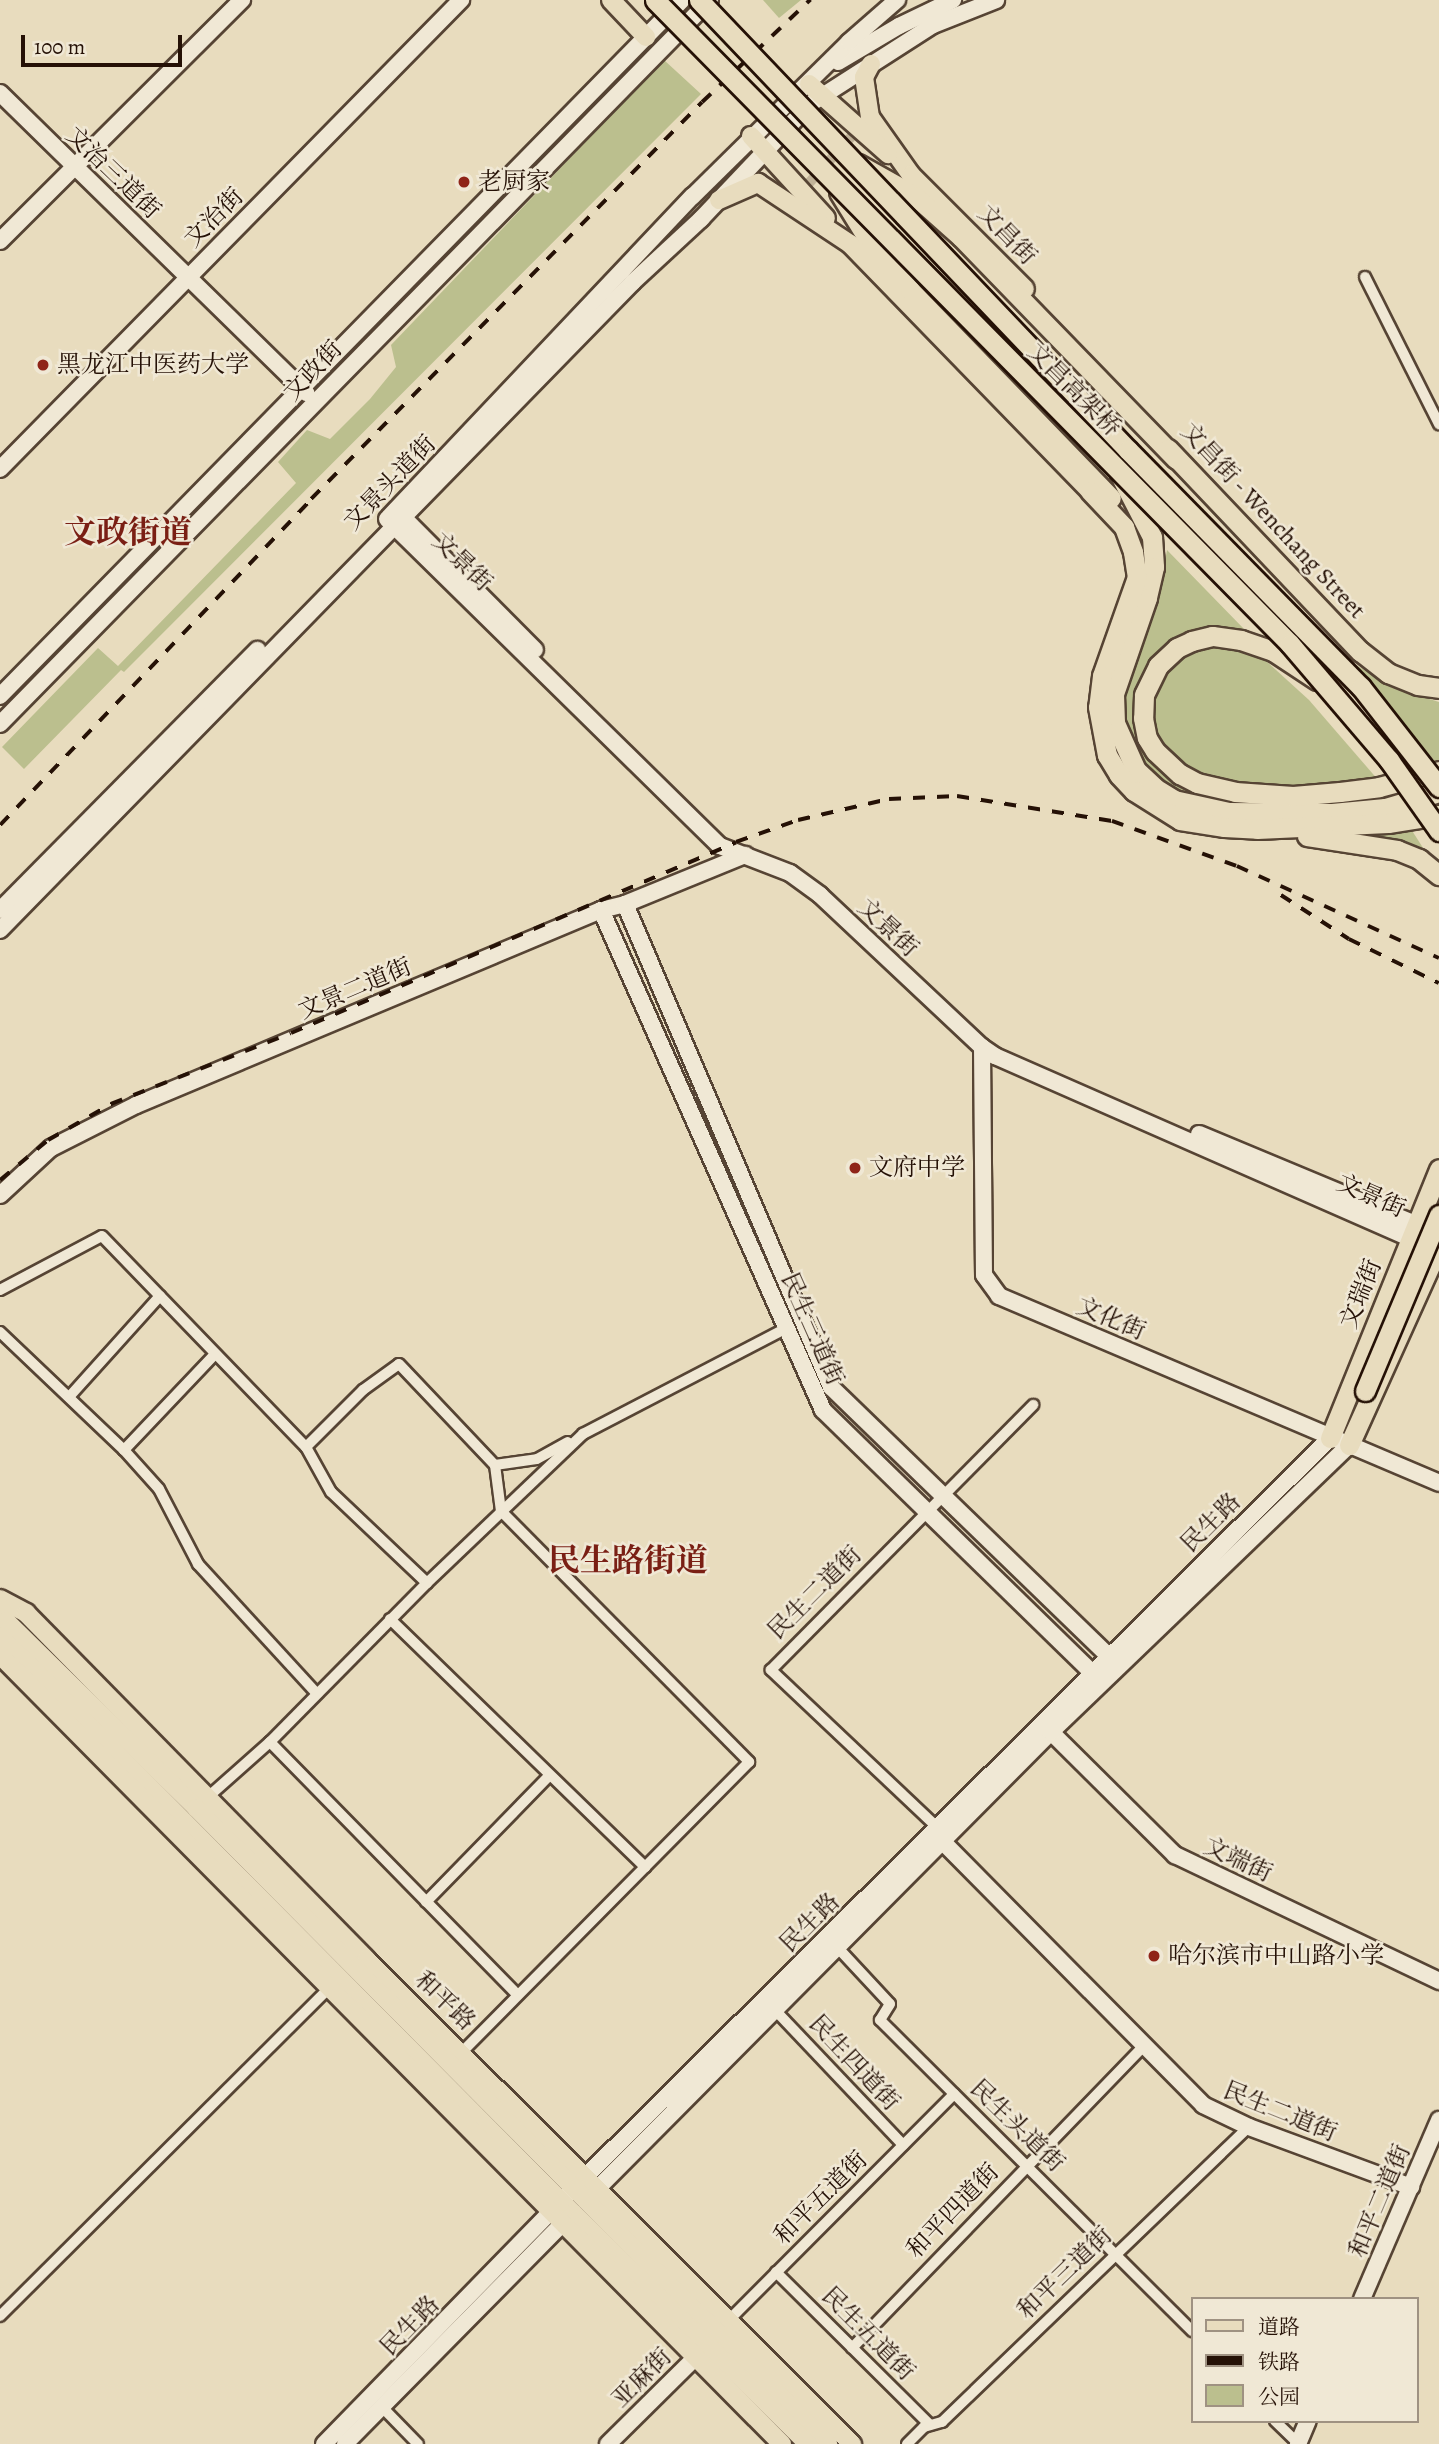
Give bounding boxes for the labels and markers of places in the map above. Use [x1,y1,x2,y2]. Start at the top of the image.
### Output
place label: 老厨家 [478,168,550,196]
marker: 老厨家 [456,174,472,190]
place label: 黑龙江中医药大学 [57,351,249,379]
marker: 黑龙江中医药大学 [35,357,51,373]
place label: 文府中学 [869,1154,965,1182]
marker: 文府中学 [847,1160,863,1176]
place label: 哈尔滨市中山路小学 [1168,1942,1384,1970]
marker: 哈尔滨市中山路小学 [1146,1948,1162,1964]

